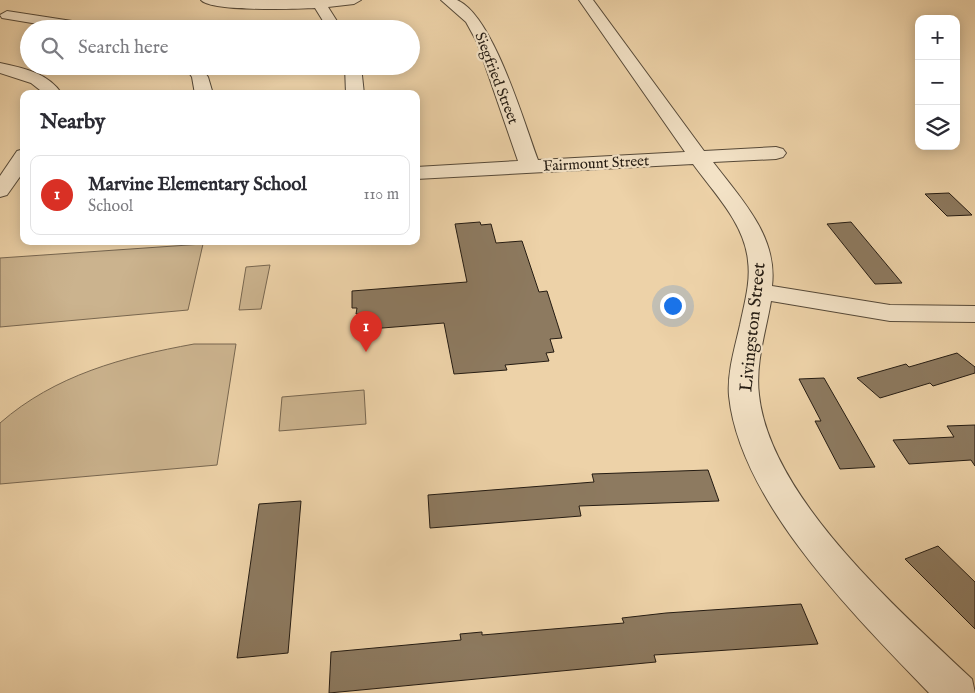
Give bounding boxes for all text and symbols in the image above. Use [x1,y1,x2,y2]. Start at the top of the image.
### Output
map controls [915,15,960,150]
button: + [915,15,960,60]
search box [20,20,420,75]
street label: Siegfried Street [470,30,523,127]
icon: search [38,34,66,62]
text: Search here [78,36,169,60]
button: − [915,60,960,105]
button: layers [915,105,960,150]
text: Nearby [40,109,105,136]
street label: Fairmount Street [542,151,650,176]
text: Marvine Elementary School [88,173,307,197]
text: 1 [54,185,60,205]
text: 110 m [363,185,399,205]
text: School [88,197,133,217]
street label: Livingston Street [735,261,772,393]
your location [660,293,686,319]
pin: 1 [350,311,382,352]

